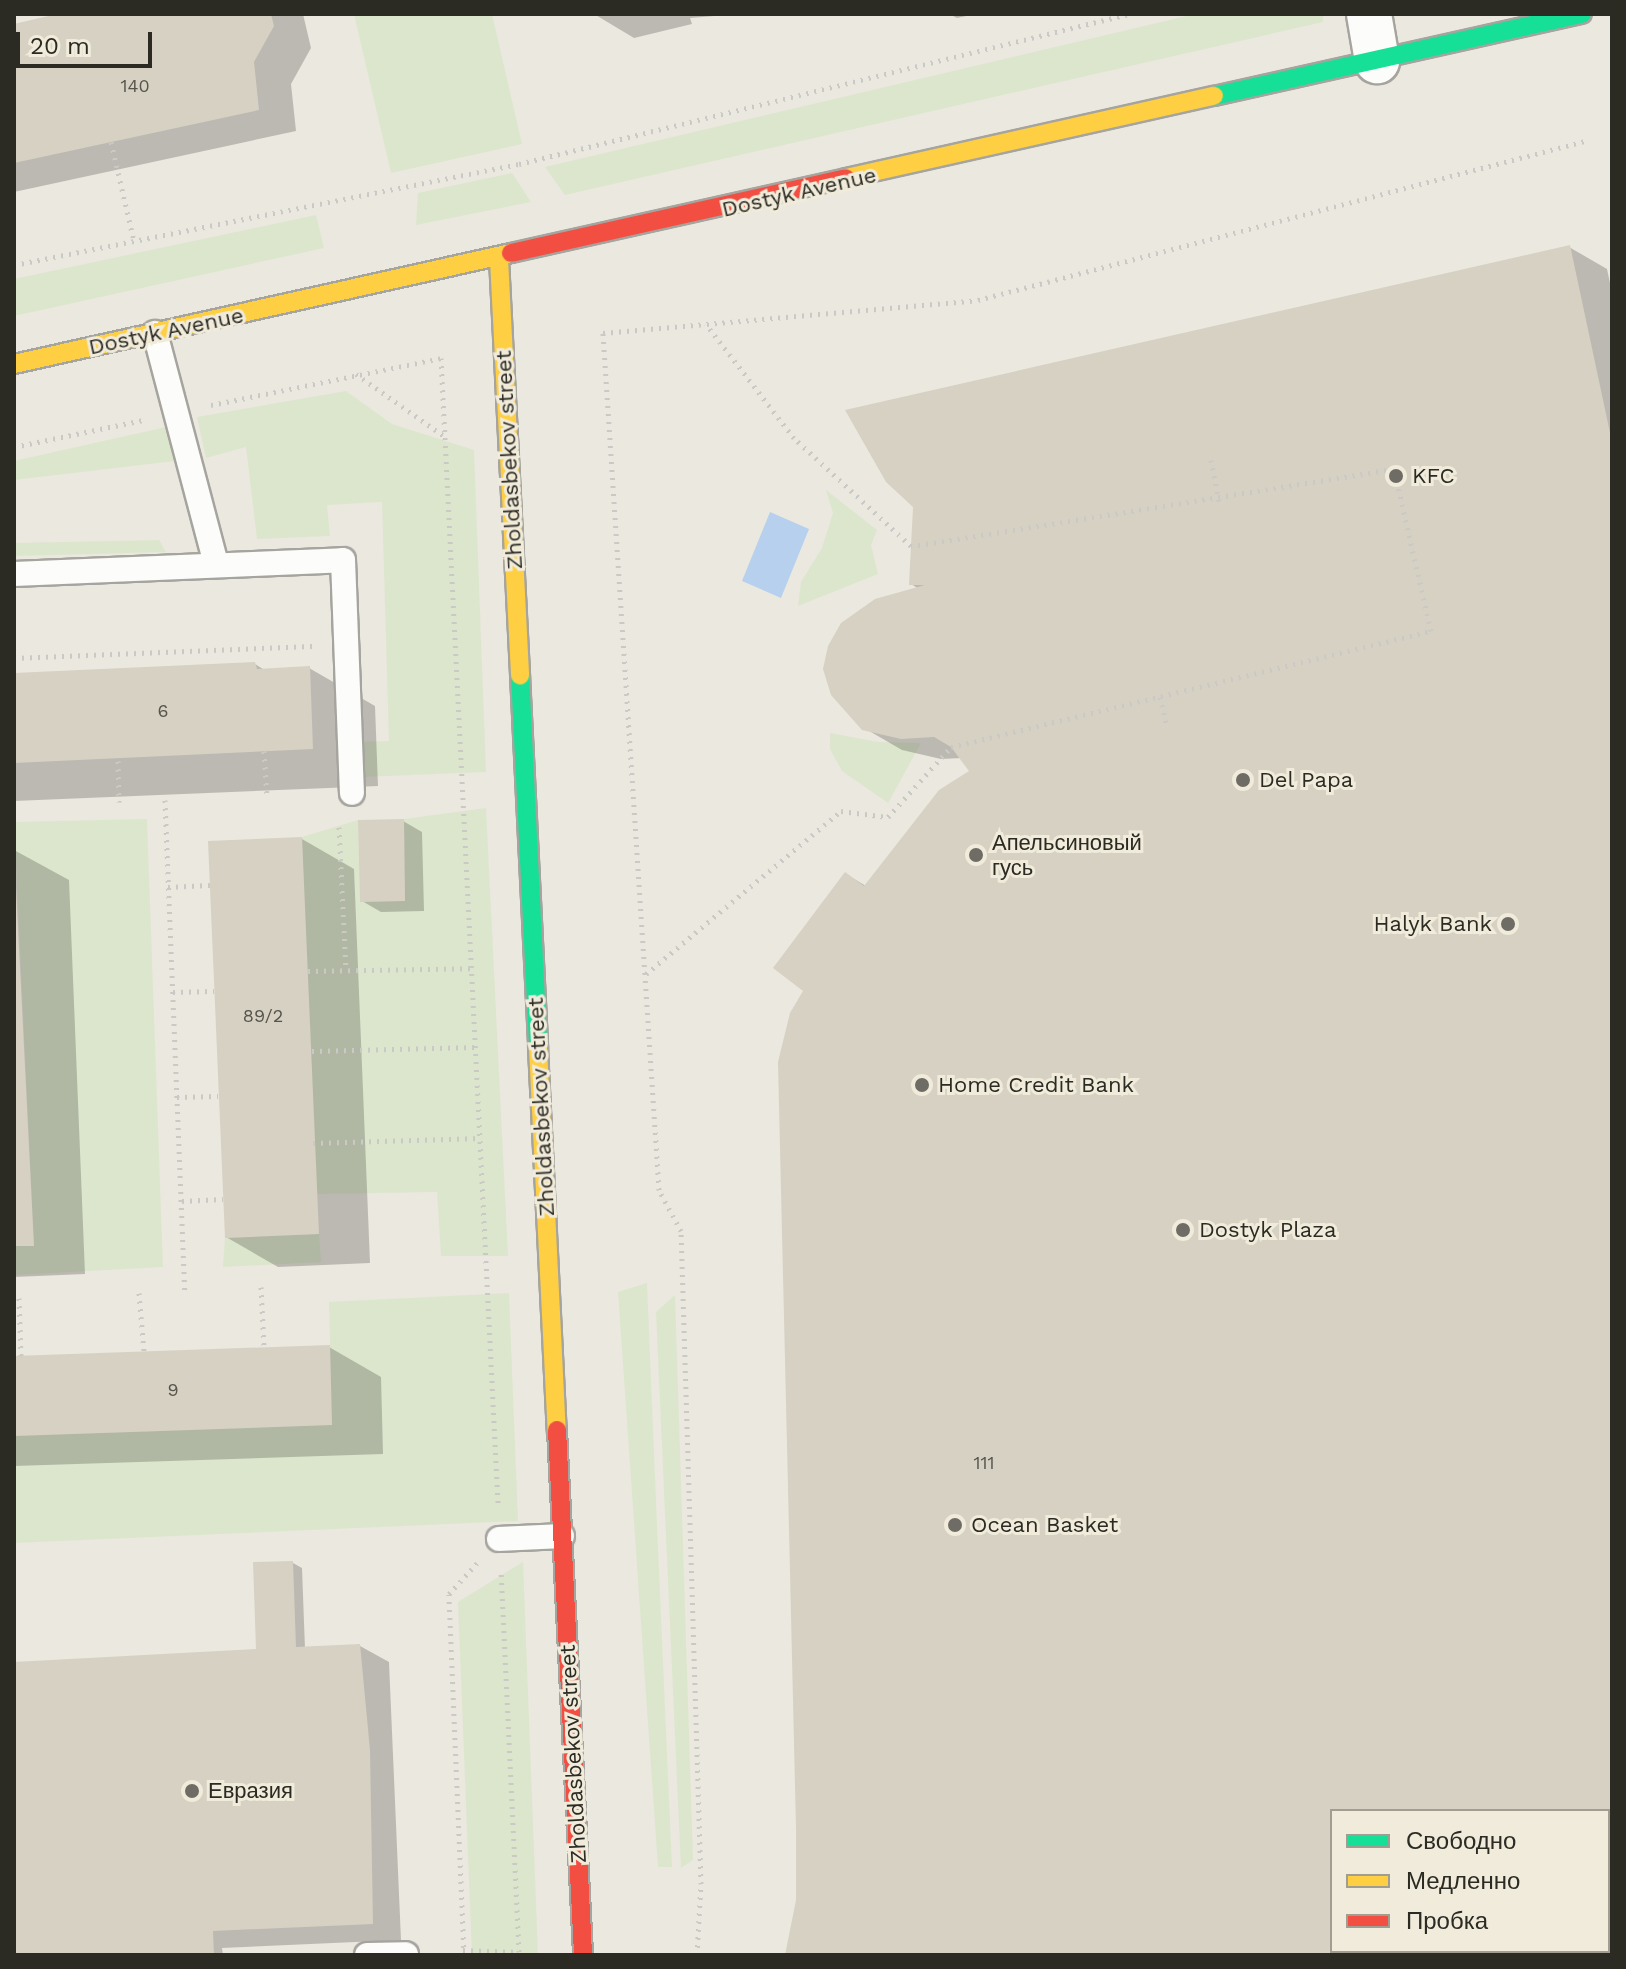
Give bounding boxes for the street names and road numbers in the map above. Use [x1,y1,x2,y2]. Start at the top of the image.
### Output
street label: Dostyk Avenue [719,161,879,223]
street label: Dostyk Avenue [85,302,247,360]
street label: Zholdasbekov street [490,350,528,570]
street label: Zholdasbekov street [522,997,560,1217]
street label: Zholdasbekov street [554,1644,592,1864]

